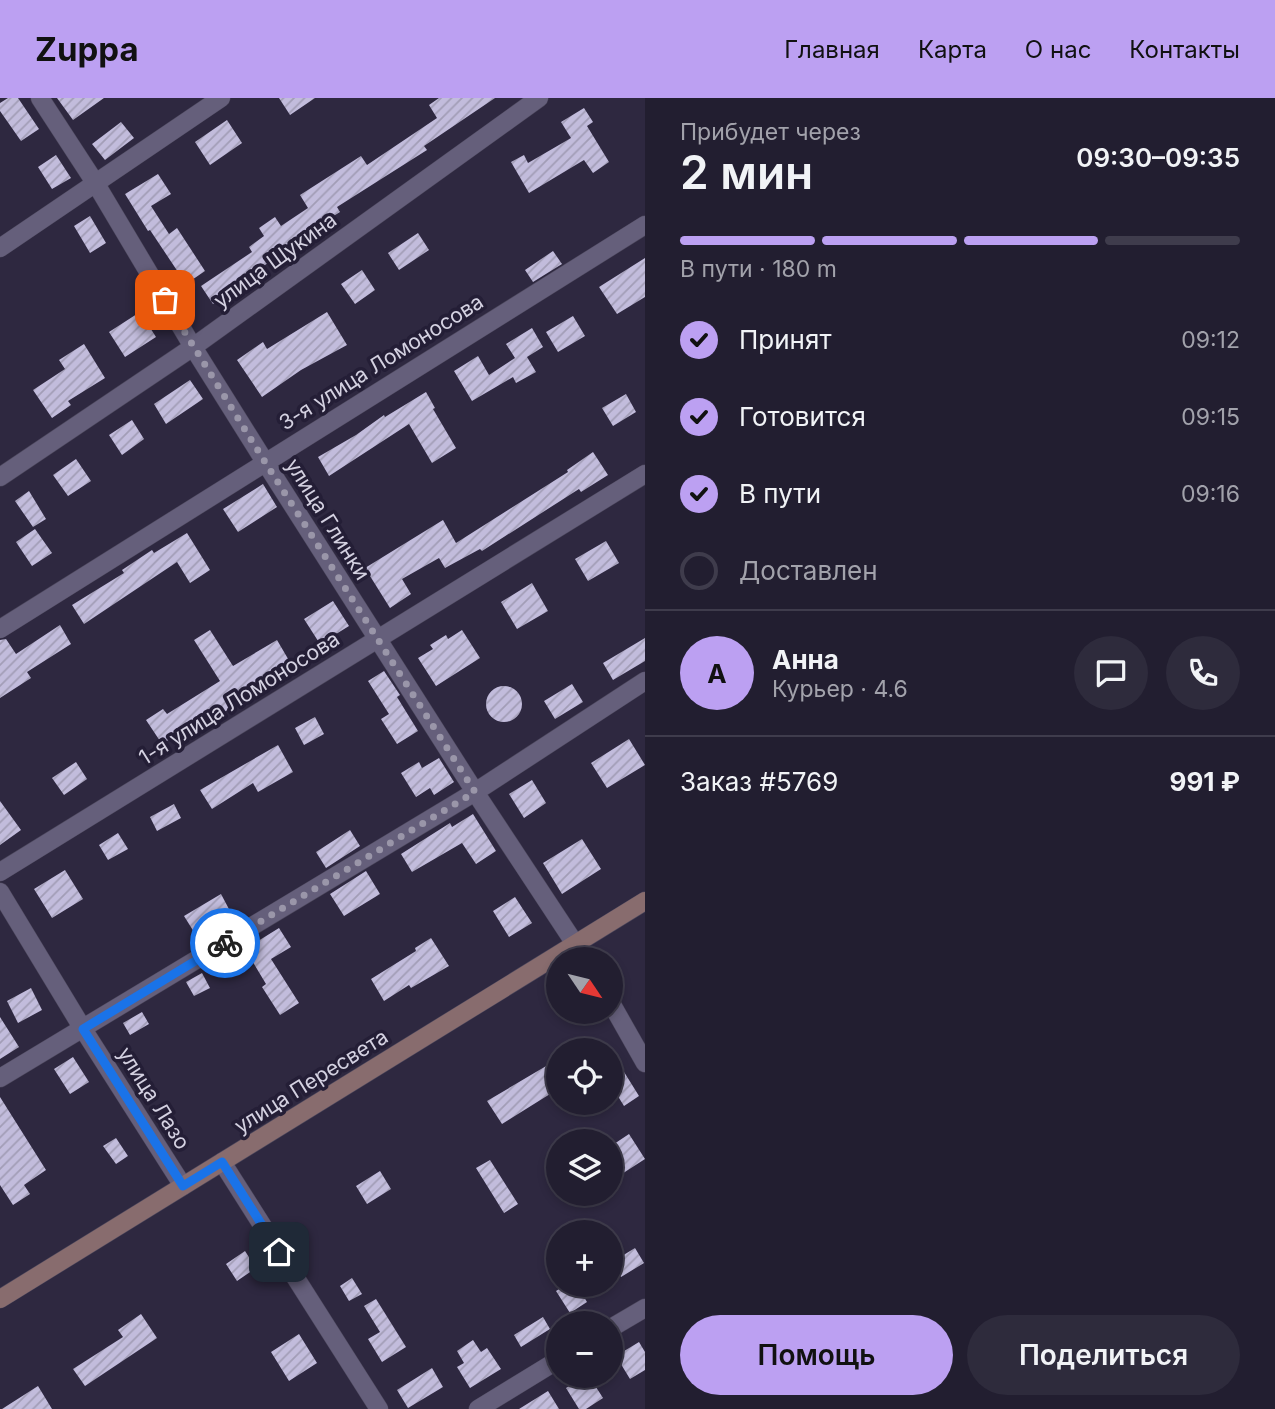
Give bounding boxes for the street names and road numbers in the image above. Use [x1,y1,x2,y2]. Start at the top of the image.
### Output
street label: улица Щукина [209,207,341,313]
street label: 3-я улица Ломоносова [274,289,488,435]
street label: улица Глинки [281,454,375,584]
street label: 1-я улица Ломоносова [134,626,344,770]
street label: улица Пересвета [230,1024,392,1138]
street label: улица Лазо [113,1042,195,1154]

